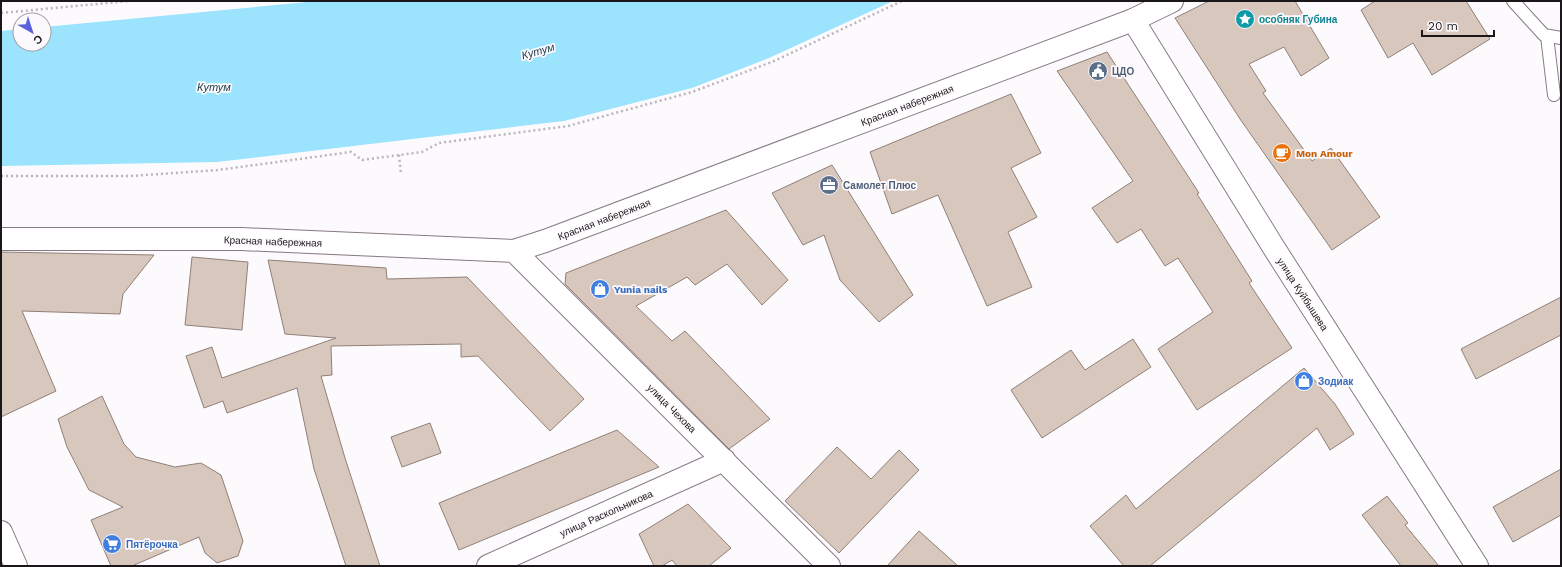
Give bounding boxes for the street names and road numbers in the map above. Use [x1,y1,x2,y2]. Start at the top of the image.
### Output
street label: Красная набережная [859,83,955,128]
street label: Красная набережная [556,197,652,242]
street label: Красная набережная [224,234,322,249]
street label: улица Куйбышева [1275,256,1330,333]
street label: улица Чехова [645,382,699,435]
street label: улица Раскольникова [558,488,655,539]

